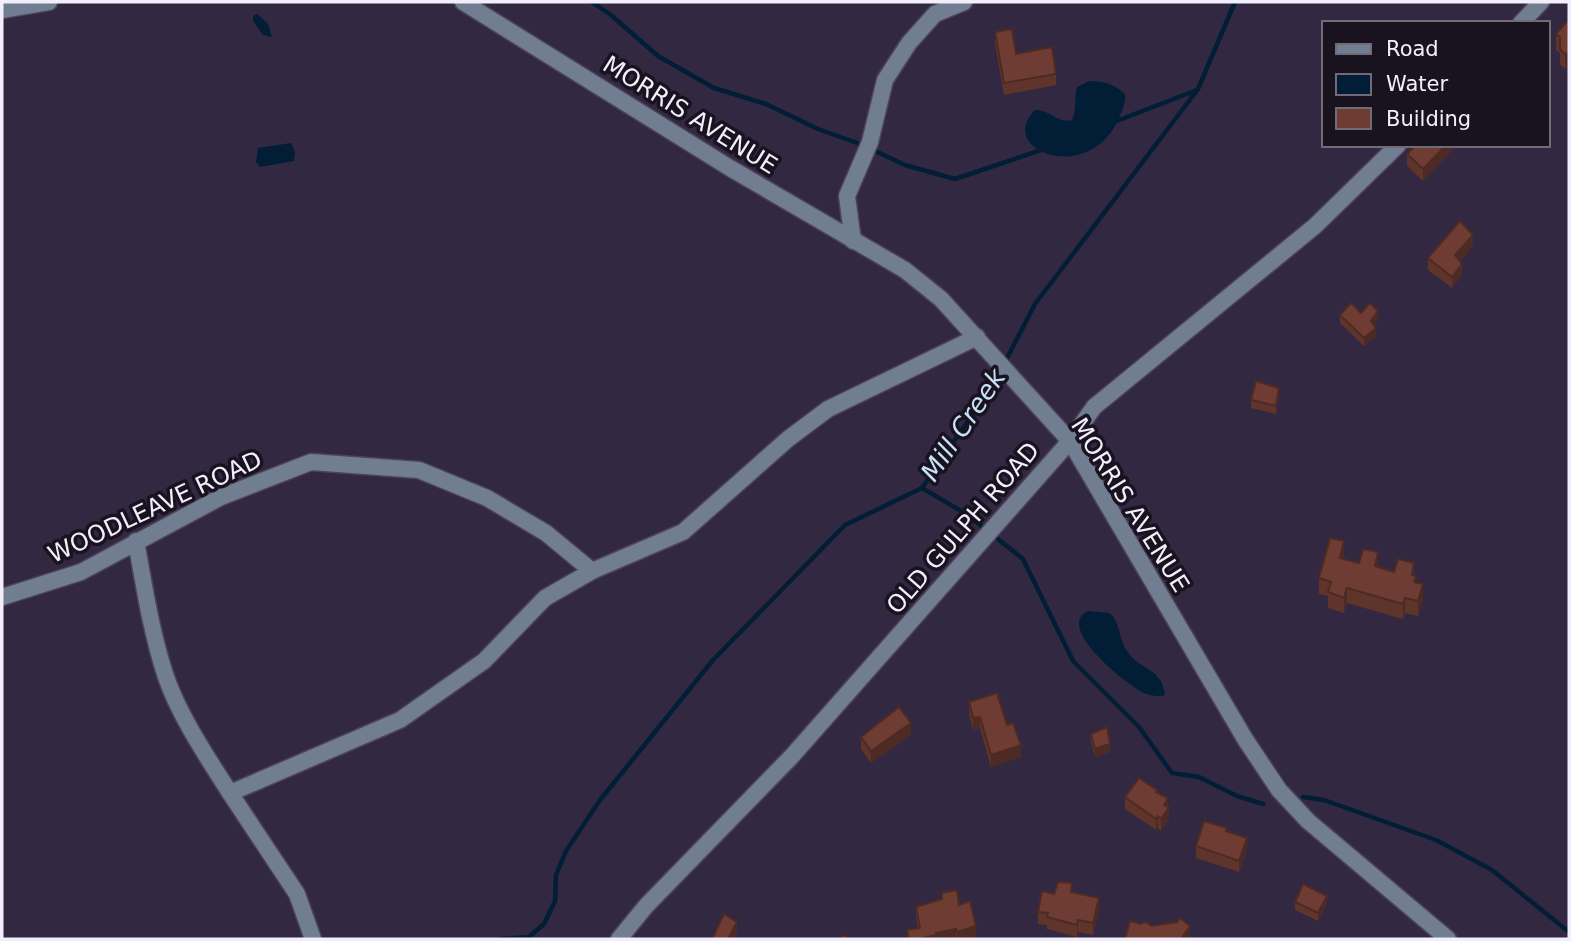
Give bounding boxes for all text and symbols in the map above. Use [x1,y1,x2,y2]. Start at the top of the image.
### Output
legend [1322,21,1550,147]
text: Road [1386,37,1439,61]
street label: MORRIS AVENUE [598,50,782,180]
text: Water [1386,72,1448,96]
text: Building [1386,107,1471,131]
water label: Mill Creek [915,363,1012,487]
street label: MORRIS AVENUE [1065,413,1195,597]
street label: OLD GULPH ROAD [881,437,1045,619]
street label: WOODLEAVE ROAD [44,445,266,569]

